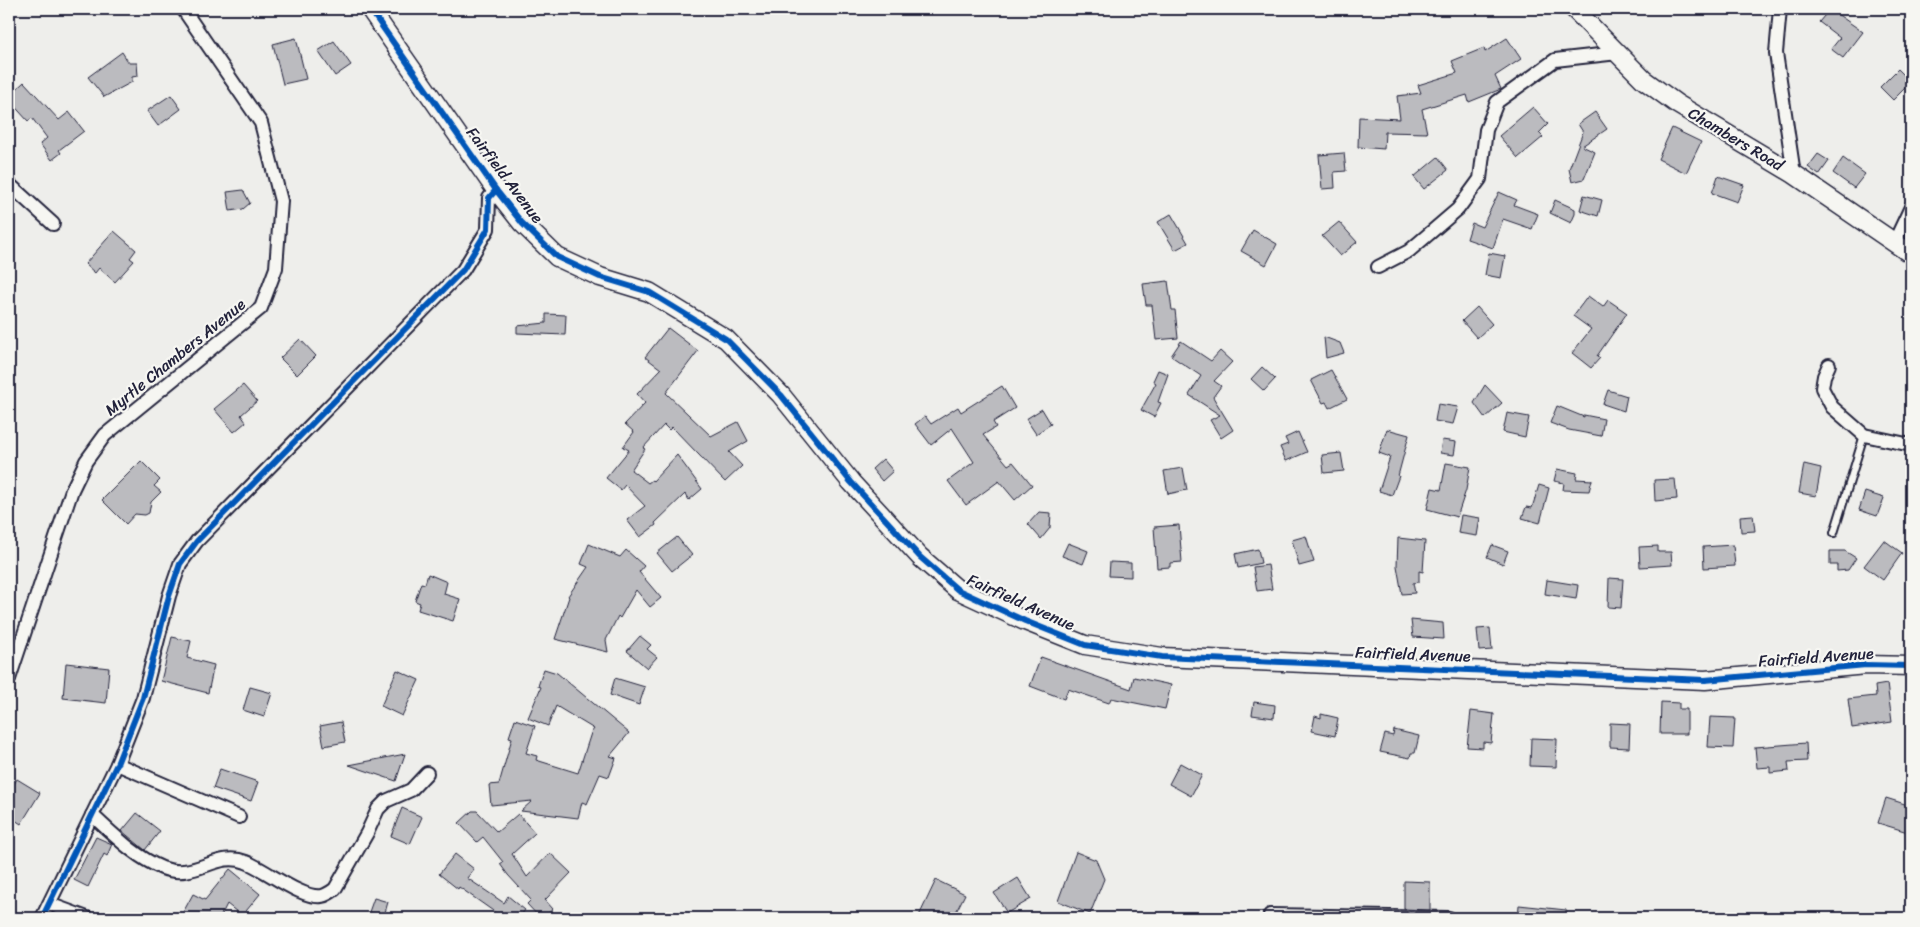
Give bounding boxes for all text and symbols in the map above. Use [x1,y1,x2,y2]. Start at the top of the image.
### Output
street label: Chambers Road [1682,99,1791,180]
street label: Fairfield Avenue [459,120,552,230]
street label: Myrtle Chambers Avenue [98,291,252,423]
street label: Fairfield Avenue [962,565,1080,639]
street label: Fairfield Avenue [1355,637,1472,671]
street label: Fairfield Avenue [1757,638,1875,675]

